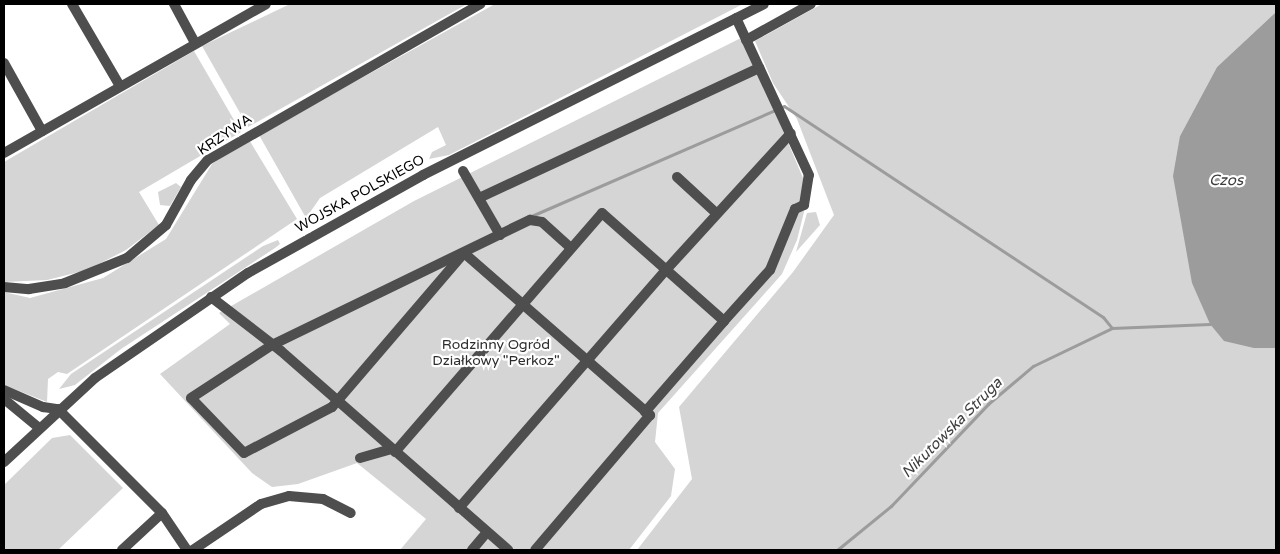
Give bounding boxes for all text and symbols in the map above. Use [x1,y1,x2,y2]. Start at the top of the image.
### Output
street label: KRZYWA [195,111,255,159]
street label: WOJSKA POLSKIEGO [292,151,428,237]
water label: Czos [1209,172,1243,190]
park label: Rodzinny Ogród Działkowy "Perkoz" [432,337,560,370]
water label: Nikutowska Struga [898,374,1006,482]

